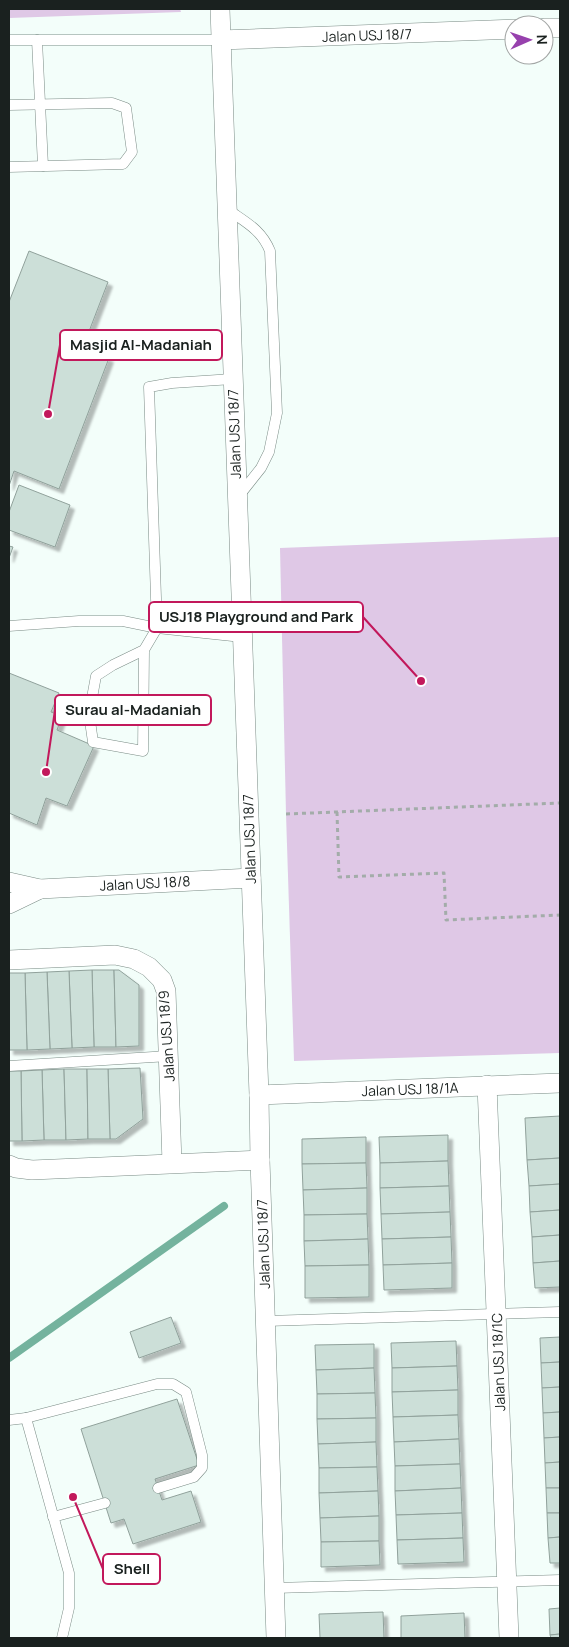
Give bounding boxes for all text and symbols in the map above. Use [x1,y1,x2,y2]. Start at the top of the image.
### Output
north arrow [504,15,554,65]
street label: Jalan USJ 18/7 [322,24,412,46]
text: N [533,34,552,45]
callout: Masjid Al-Madaniah [60,330,222,360]
text: Masjid Al-Madaniah [70,334,212,355]
street label: Jalan USJ 18/7 [223,389,245,479]
callout: USJ18 Playground and Park [149,602,363,632]
text: USJ18 Playground and Park [159,606,354,627]
callout: Surau al-Madaniah [55,695,211,725]
text: Surau al-Madaniah [65,699,201,720]
street label: Jalan USJ 18/7 [238,794,260,884]
street label: Jalan USJ 18/8 [99,871,191,895]
street label: Jalan USJ 18/9 [153,990,179,1082]
street label: Jalan USJ 18/1A [361,1078,459,1100]
street label: Jalan USJ 18/7 [252,1199,274,1289]
street label: Jalan USJ 18/1C [487,1313,509,1411]
callout: Shell [103,1554,160,1584]
text: Shell [114,1558,150,1579]

